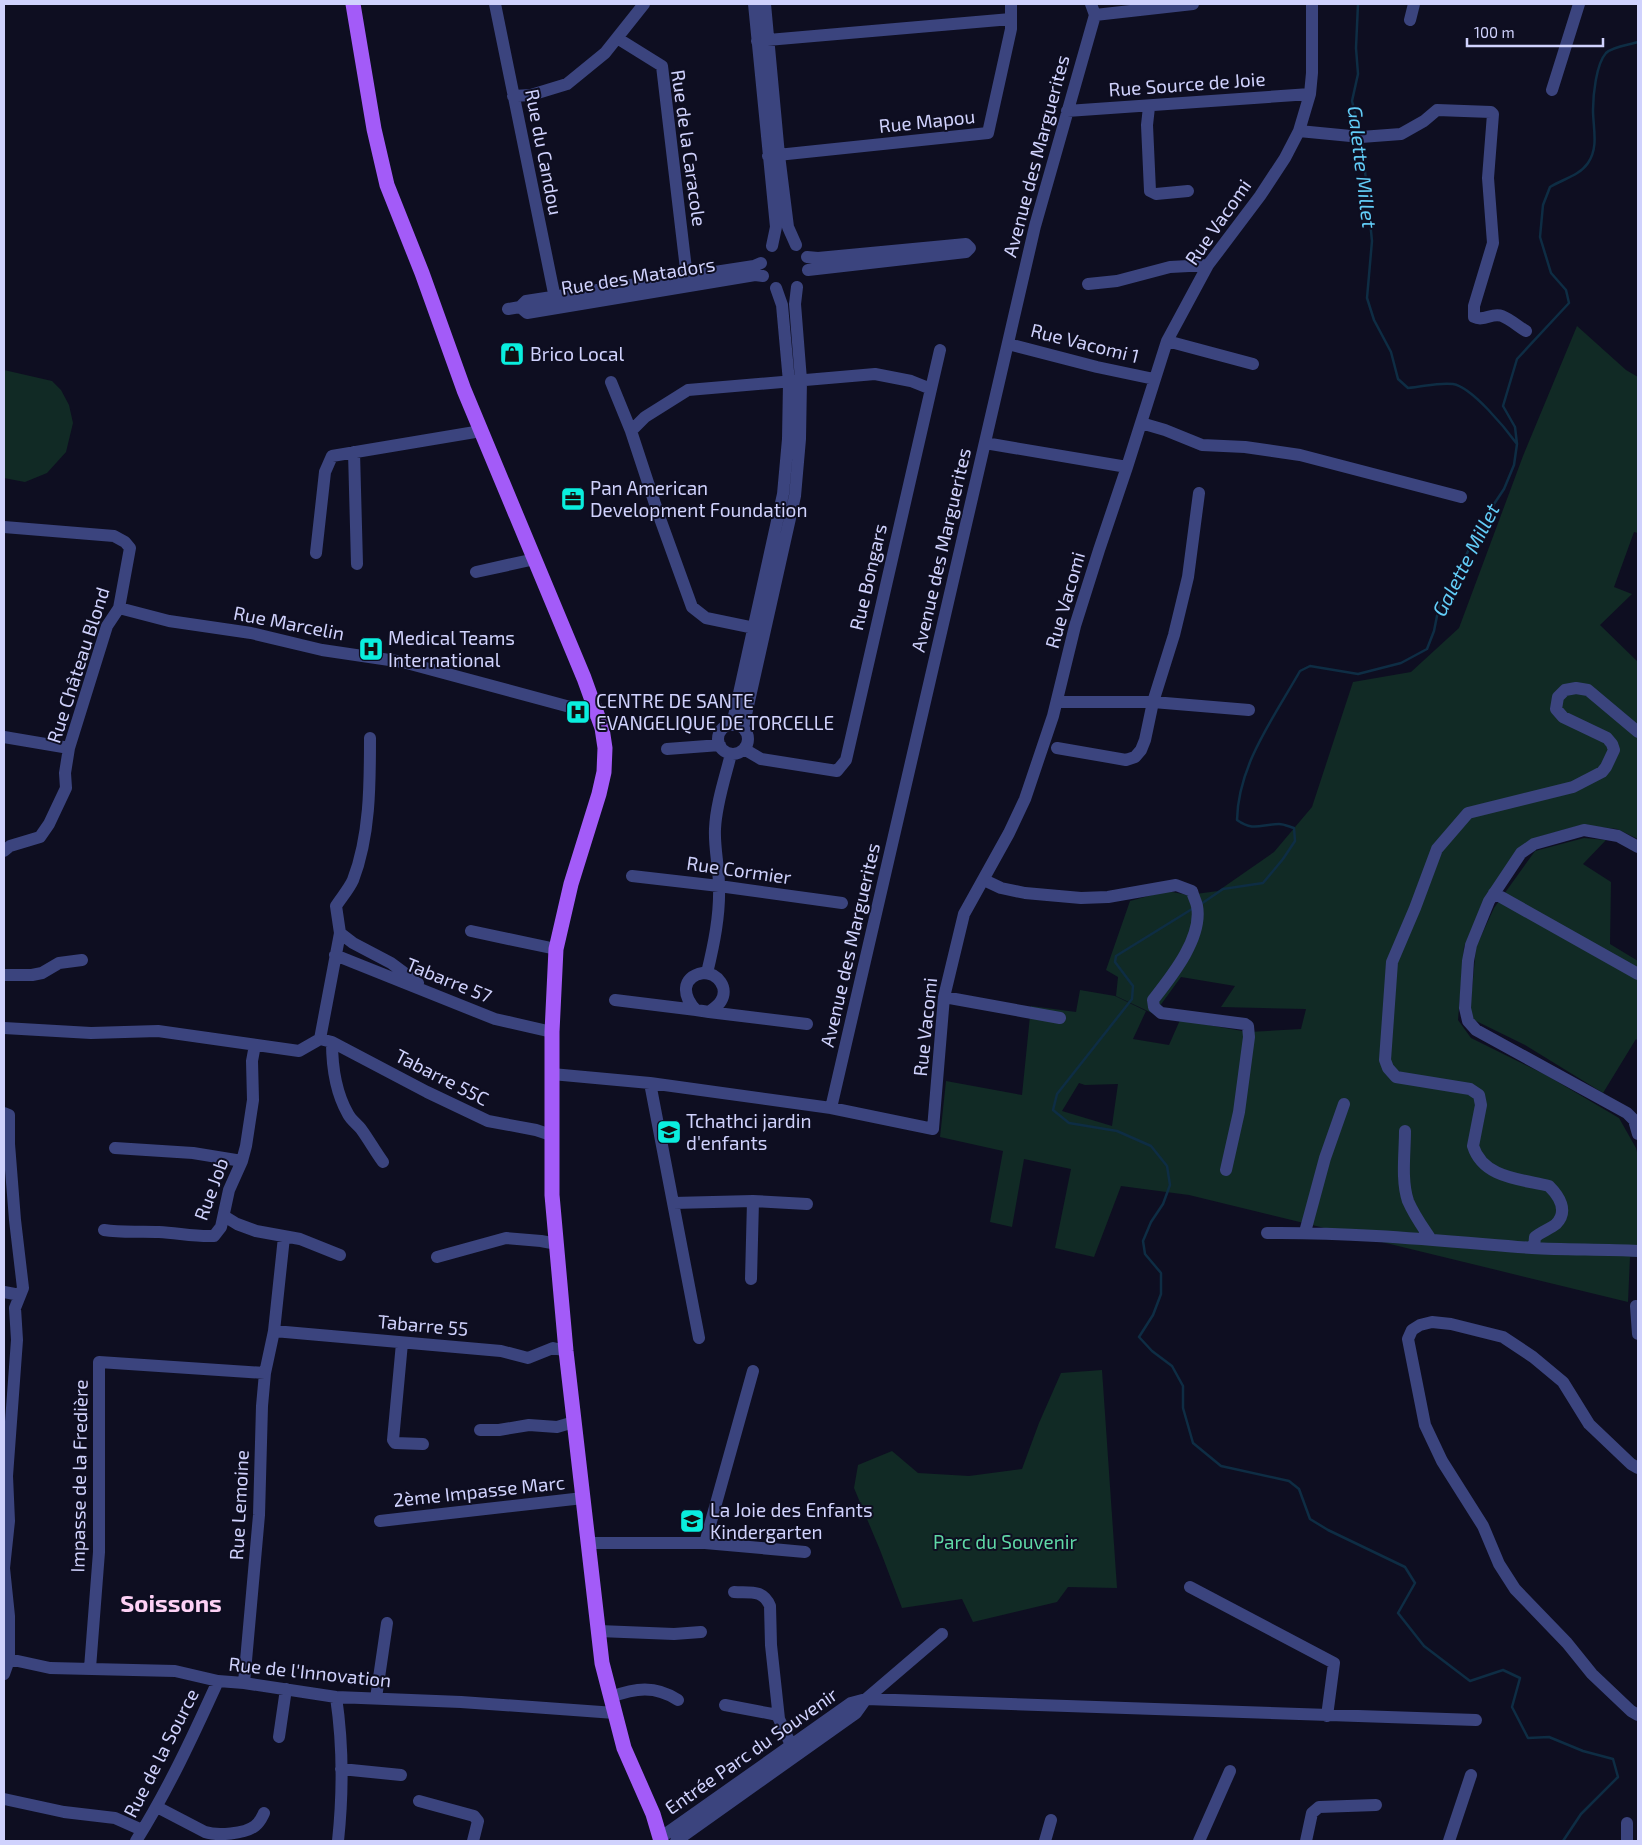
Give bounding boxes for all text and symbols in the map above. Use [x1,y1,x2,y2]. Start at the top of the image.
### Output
scale bar [1467,15,1603,47]
text: 100 m [1474,23,1515,41]
street label: Avenue des Marguerites [997,52,1074,260]
street label: Rue Source de Joie [1108,67,1266,100]
street label: Rue de la Caracole [667,68,712,228]
street label: Rue du Candou [521,87,568,217]
street label: Rue Mapou [878,104,976,137]
water label: Galette Millet [1344,104,1382,230]
street label: Rue Vacomi [1180,174,1255,269]
street label: Rue des Matadors [559,252,717,299]
street label: Rue Vacomi 1 [1028,318,1142,367]
shop icon: Brico Local [499,341,525,367]
place label: Brico Local [530,342,625,365]
street label: Avenue des Marguerites [906,446,975,654]
place label: Pan American Development Foundation [590,476,807,521]
office icon: Pan American Development Foundation [560,486,586,512]
water label: Galette Millet [1426,499,1504,620]
street label: Rue Bongars [844,521,891,633]
street label: Rue Vacomi [1040,549,1089,651]
street label: Rue Château Blond [41,584,114,746]
street label: Rue Marcelin [232,601,346,645]
place label: Medical Teams International [388,626,515,671]
hospital icon: Medical Teams International [358,636,384,662]
place label: CENTRE DE SANTE EVANGELIQUE DE TORCELLE [596,689,834,734]
hospital icon: CENTRE DE SANTE EVANGELIQUE DE TORCELLE [565,699,591,725]
street label: Avenue des Marguerites [815,841,884,1049]
street label: Rue Cormier [685,851,793,888]
street label: Tabarre 57 [403,952,496,1007]
street label: Rue Vacomi [908,976,941,1078]
street label: Tabarre 55C [392,1043,493,1110]
place label: Tchathci jardin d'enfants [686,1109,811,1154]
school or university icon: Tchathci jardin d'enfants [656,1119,682,1145]
street label: Rue Job [189,1154,232,1223]
street label: Tabarre 55 [377,1309,469,1340]
street label: Impasse de la Fredière [65,1379,92,1573]
street label: Rue Lemoine [224,1449,253,1561]
street label: 2ème Impasse Marc [392,1470,566,1511]
place label: La Joie des Enfants Kindergarten [710,1498,873,1543]
school or university icon: La Joie des Enfants Kindergarten [679,1508,705,1534]
park label: Parc du Souvenir [933,1530,1077,1553]
district label: Soissons [120,1588,222,1617]
street label: Rue de l'Innovation [228,1652,393,1691]
street label: Entrée Parc du Souvenir [660,1682,842,1819]
street label: Rue de la Source [118,1684,203,1821]

